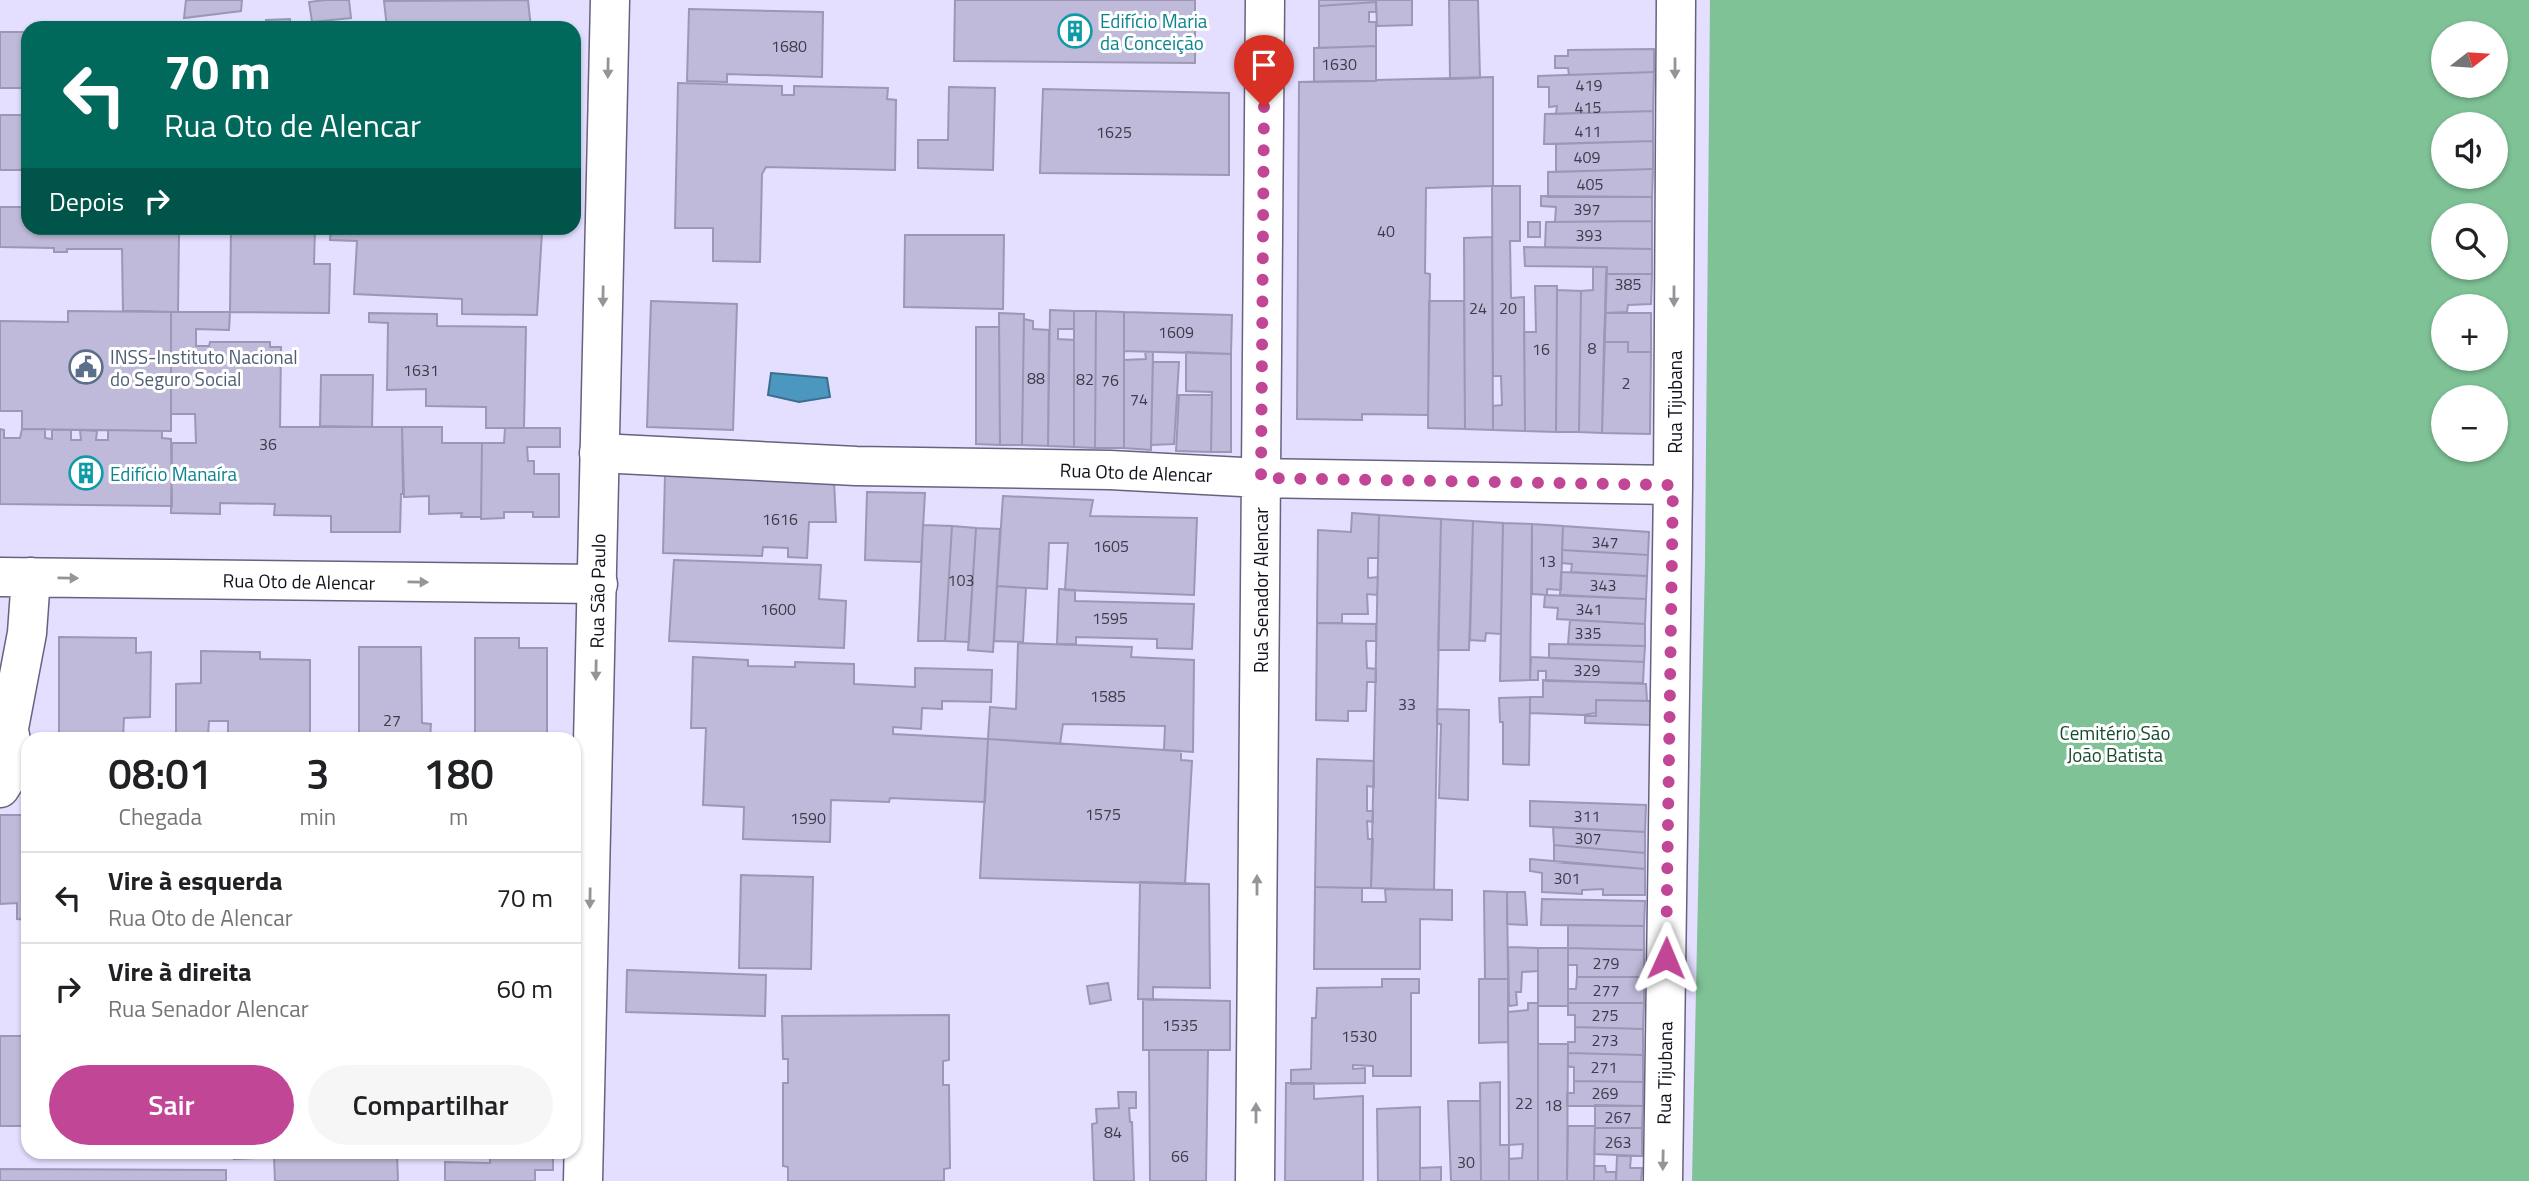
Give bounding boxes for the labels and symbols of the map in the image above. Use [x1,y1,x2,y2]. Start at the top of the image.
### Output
place label: Edifício Maria da Conceição [1100,6,1208,57]
building icon: Edifício Maria da Conceição [1056,12,1094,50]
north arrow [2431,21,2508,98]
house number: 1680 [771,34,807,58]
pin [1234,35,1294,107]
house number: 1630 [1321,52,1357,76]
one-way arrow [602,57,614,79]
one-way arrow [1669,57,1681,79]
house number: 419 [1576,73,1602,97]
house number: 415 [1575,95,1601,119]
house number: 411 [1575,119,1601,143]
house number: 1625 [1096,120,1132,144]
house number: 409 [1574,145,1600,169]
house number: 405 [1577,172,1603,196]
house number: 397 [1574,197,1600,221]
house number: 40 [1377,219,1395,243]
house number: 393 [1576,223,1602,247]
house number: 385 [1615,272,1641,296]
one-way arrow [597,285,608,307]
one-way arrow [1668,285,1680,307]
house number: 24 [1469,296,1487,320]
house number: 20 [1499,296,1517,320]
house number: 1609 [1158,320,1194,344]
house number: 8 [1588,336,1597,360]
house number: 16 [1532,337,1550,361]
place label: INSS-Instituto Nacional do Seguro Social [110,342,298,393]
public building icon: INSS-Instituto Nacional do Seguro Social [67,348,105,386]
street label: Rua Tijubana [1660,350,1689,454]
house number: 1631 [403,358,439,382]
house number: 88 [1027,366,1045,390]
house number: 82 [1076,367,1094,391]
house number: 76 [1101,368,1119,392]
house number: 2 [1622,371,1630,395]
house number: 74 [1130,387,1148,411]
house number: 36 [259,432,277,456]
building icon: Edifício Manaíra [67,454,105,492]
street label: Rua Oto de Alencar [1059,455,1213,489]
place label: Edifício Manaíra [110,459,238,488]
house number: 1616 [762,507,798,531]
street label: Rua Senador Alencar [1246,507,1275,673]
house number: 347 [1592,530,1618,554]
street label: Rua São Paulo [582,533,612,649]
house number: 1605 [1093,534,1129,558]
house number: 13 [1538,549,1556,573]
street label: Rua Oto de Alencar [222,565,376,597]
house number: 103 [948,568,974,592]
one-way arrow [57,572,79,584]
house number: 343 [1590,573,1616,597]
one-way arrow [407,576,429,588]
house number: 1600 [760,597,796,621]
house number: 341 [1576,597,1602,621]
house number: 1595 [1092,606,1128,630]
house number: 335 [1575,621,1601,645]
house number: 329 [1574,658,1600,682]
one-way arrow [590,659,601,681]
house number: 1585 [1090,684,1126,708]
house number: 33 [1398,692,1416,716]
house number: 27 [383,708,401,732]
park label: Cemitério São João Batista [2060,718,2170,769]
house number: 1575 [1085,802,1121,826]
house number: 311 [1574,804,1600,828]
house number: 1590 [790,806,826,830]
house number: 307 [1575,826,1601,850]
house number: 301 [1554,866,1580,890]
one-way arrow [1252,874,1263,896]
one-way arrow [584,887,596,909]
position arrow [1629,921,1703,995]
house number: 279 [1593,951,1619,975]
house number: 277 [1593,978,1619,1002]
house number: 275 [1592,1003,1618,1027]
house number: 1535 [1162,1013,1198,1037]
street label: Rua Tijubana [1649,1021,1679,1125]
house number: 1530 [1341,1024,1377,1048]
house number: 273 [1592,1028,1618,1052]
house number: 271 [1591,1055,1617,1079]
house number: 269 [1592,1081,1618,1105]
house number: 22 [1515,1091,1533,1115]
house number: 18 [1544,1093,1562,1117]
one-way arrow [1250,1102,1262,1124]
house number: 267 [1605,1105,1631,1129]
house number: 84 [1104,1120,1122,1144]
house number: 263 [1605,1130,1631,1154]
house number: 66 [1171,1144,1189,1168]
one-way arrow [1657,1149,1669,1171]
house number: 30 [1457,1150,1475,1174]

